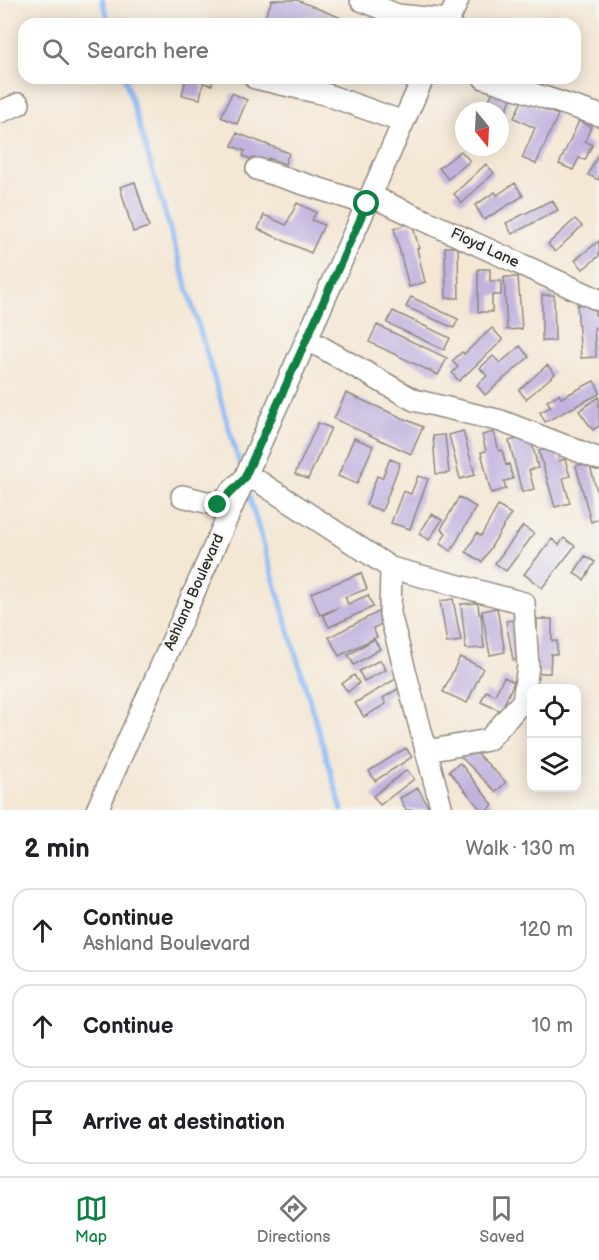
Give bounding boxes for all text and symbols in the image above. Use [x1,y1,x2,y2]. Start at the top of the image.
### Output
search box [18,18,581,84]
icon: search [39,35,72,68]
text: Search here [87,38,209,65]
north arrow [455,102,509,156]
route start [353,190,379,216]
street label: Floyd Lane [448,224,522,272]
route end [204,491,230,517]
street label: Ashland Boulevard [160,531,228,653]
map controls [527,684,581,792]
button: locate [527,684,581,738]
button: layers [527,738,581,792]
text: 2 min [24,834,90,865]
text: Walk · 130 m [466,837,575,861]
text: Continue [83,905,173,932]
icon: ahead [26,914,59,947]
text: 120 m [520,918,573,942]
text: Ashland Boulevard [83,932,250,956]
icon: ahead [26,1010,59,1043]
text: Continue [83,1013,173,1040]
text: 10 m [532,1014,573,1038]
icon: arrive [26,1106,59,1139]
text: Arrive at destination [83,1109,285,1136]
tab: Map [75,1192,108,1247]
tab: Directions [257,1192,330,1247]
tab: Saved [479,1192,524,1247]

